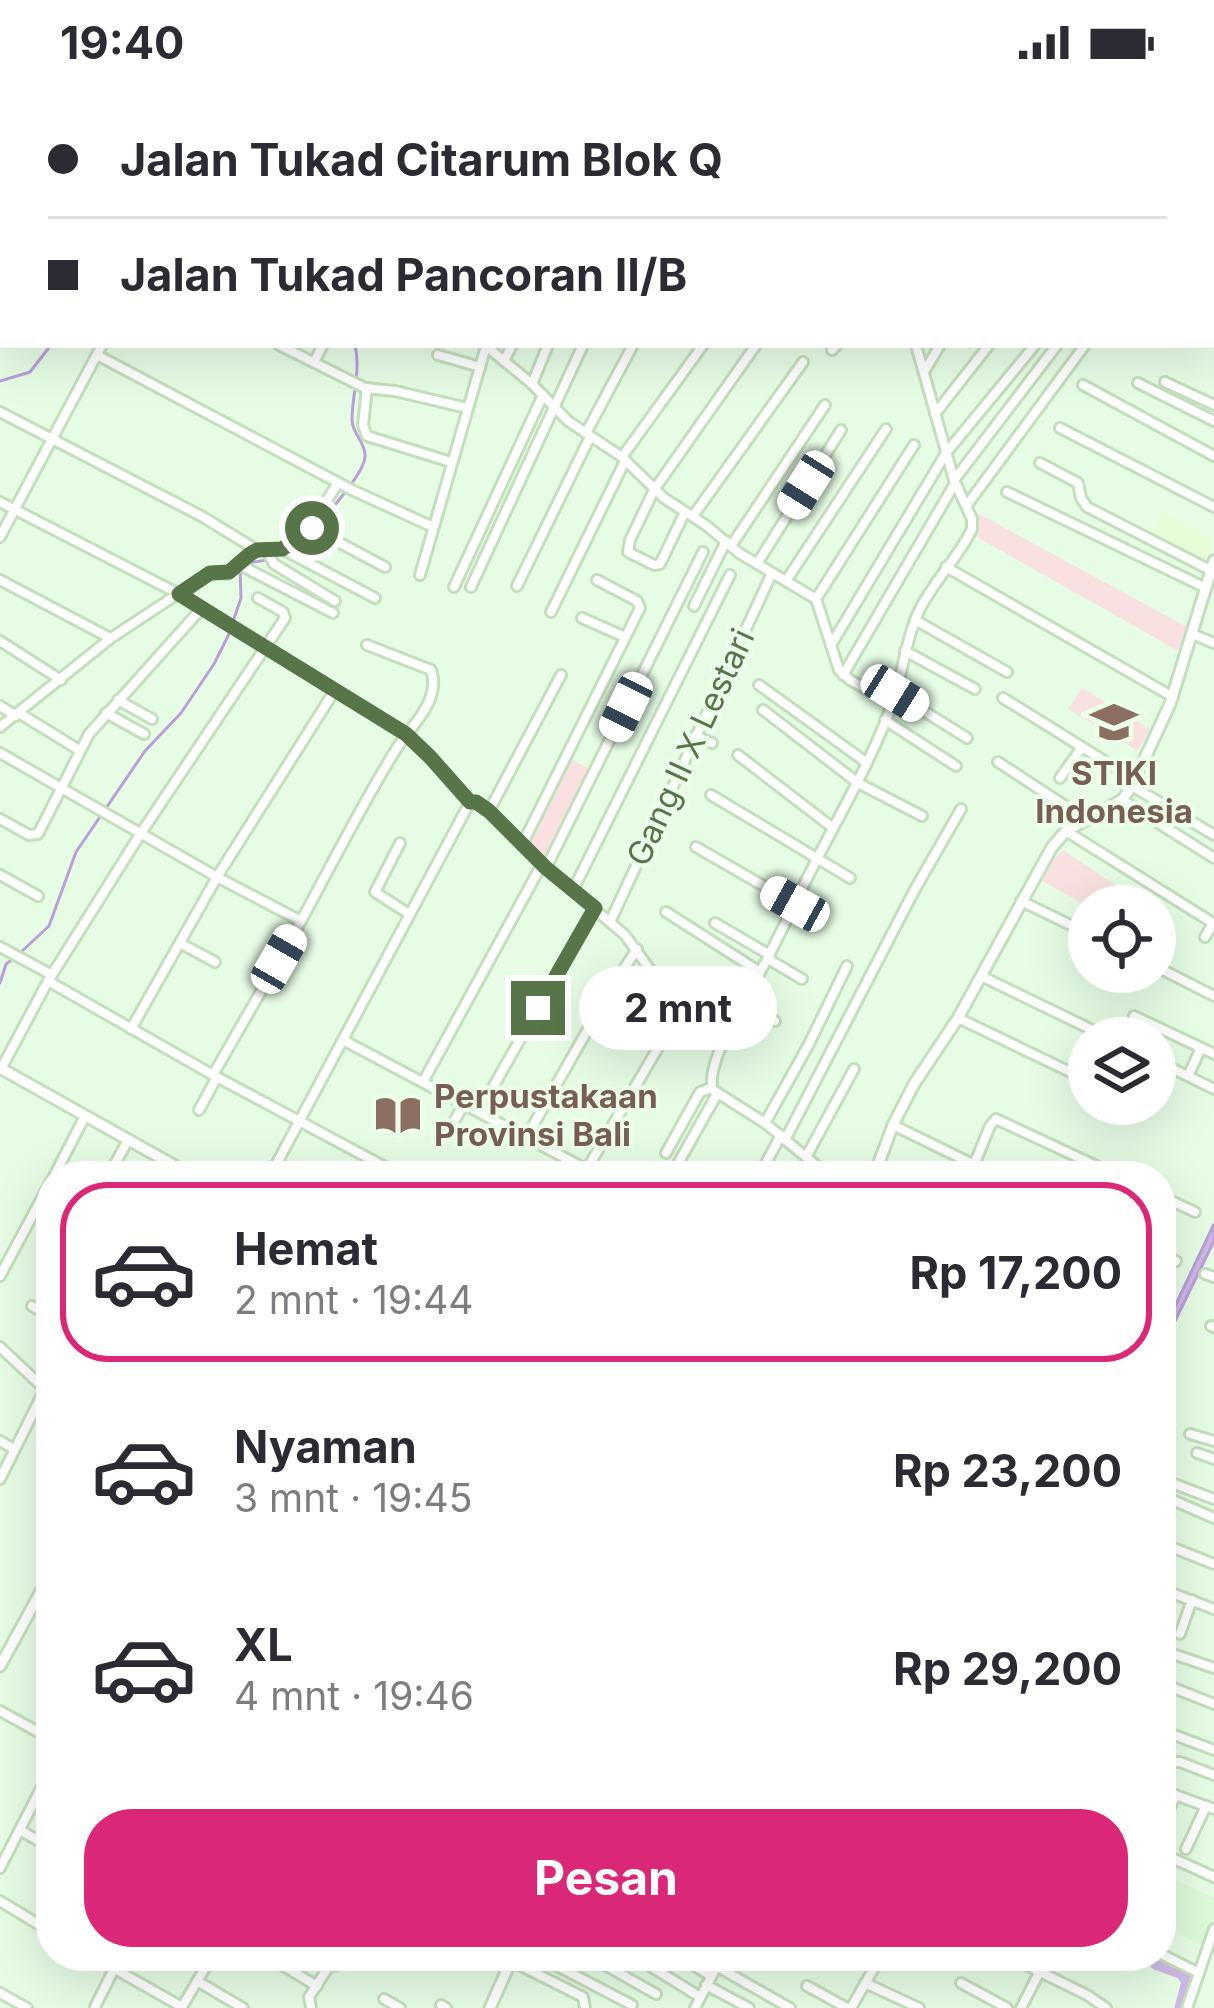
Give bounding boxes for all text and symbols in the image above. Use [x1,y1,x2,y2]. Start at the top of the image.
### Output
text: 19:40 [60,15,184,70]
text: Jalan Tukad Citarum Blok Q [120,132,723,187]
text: Jalan Tukad Pancoran II/B [120,247,687,302]
car [772,445,840,525]
route start [285,501,339,555]
street label: Gang II X Lestari [618,622,762,872]
car [855,659,935,727]
car [594,667,658,747]
school or university icon: STIKI Indonesia [1089,697,1139,747]
place label: STIKI Indonesia [1035,753,1193,831]
car [755,871,835,937]
map controls [1068,885,1176,1125]
button: locate [1068,885,1176,993]
car [245,919,313,999]
callout: 2 mnt [580,966,778,1050]
route end [511,981,565,1035]
text: 2 mnt [624,984,732,1031]
button: layers [1068,1017,1176,1125]
place label: Perpustakaan Provinsi Bali [434,1076,658,1154]
library icon: Perpustakaan Provinsi Bali [373,1090,423,1140]
icon: car [90,1218,198,1326]
text: Hemat [234,1221,378,1276]
text: Rp 17,200 [909,1245,1122,1300]
text: 2 mnt · 19:44 [234,1276,474,1323]
icon: car [90,1416,198,1524]
text: Nyaman [234,1419,417,1474]
text: Rp 23,200 [893,1443,1122,1498]
text: 3 mnt · 19:45 [234,1474,472,1521]
icon: car [90,1614,198,1722]
text: XL [234,1617,293,1672]
text: Rp 29,200 [893,1641,1122,1696]
text: 4 mnt · 19:46 [234,1672,474,1719]
button: Pesan [84,1809,1128,1947]

